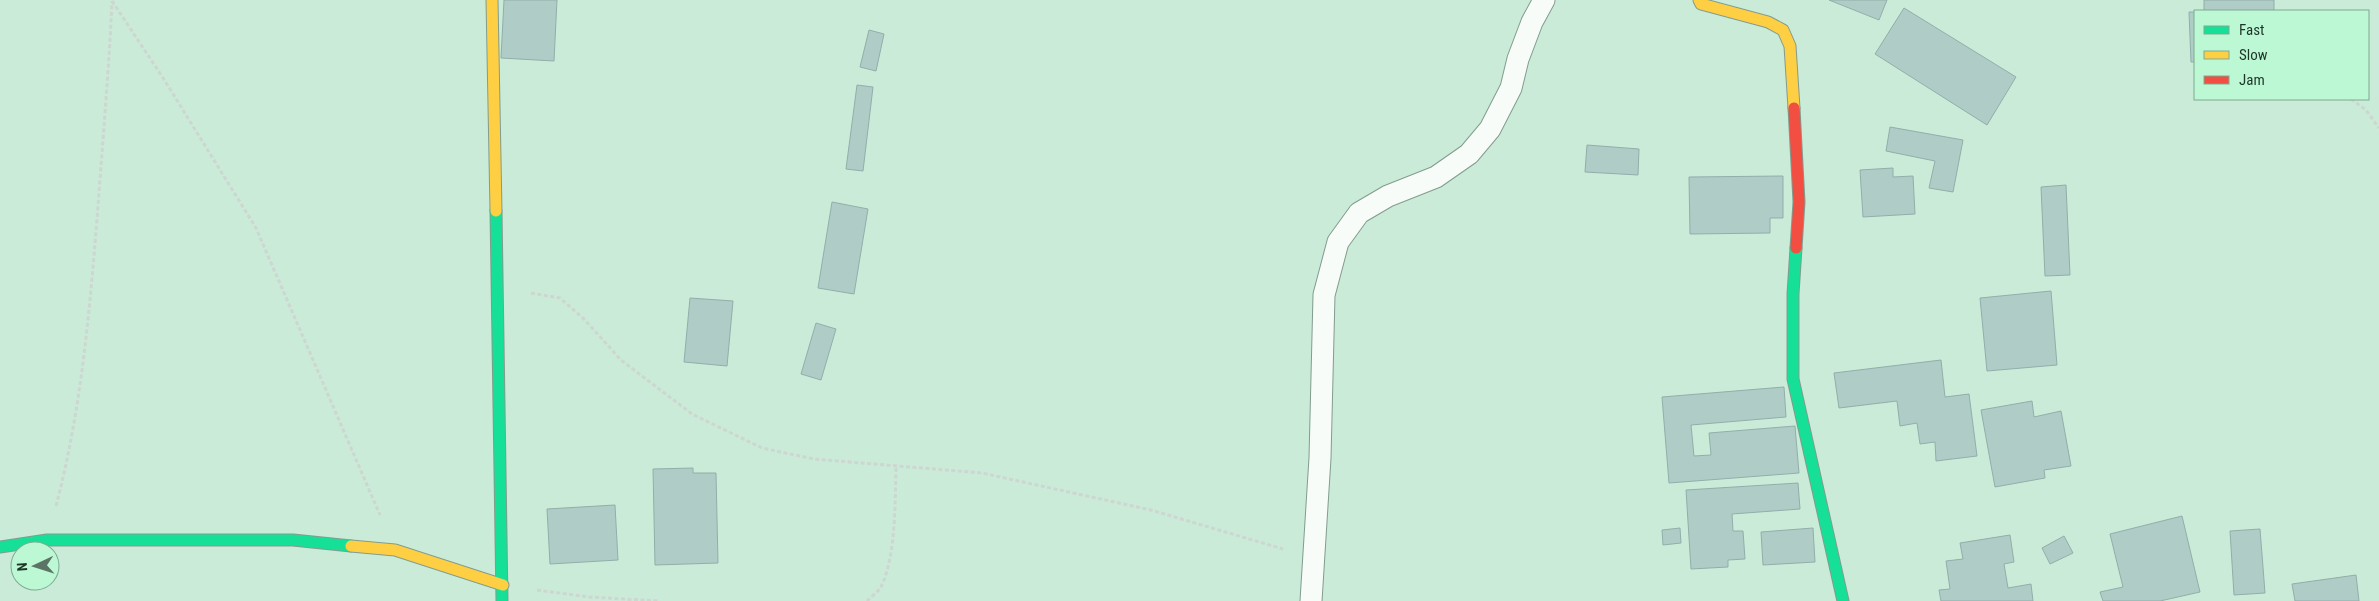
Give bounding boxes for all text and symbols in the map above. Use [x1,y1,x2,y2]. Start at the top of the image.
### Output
legend [2194,10,2369,100]
text: Fast [2239,21,2264,39]
text: Slow [2239,46,2268,64]
text: Jam [2239,71,2265,89]
north arrow [10,541,60,591]
text: N [14,562,30,572]

